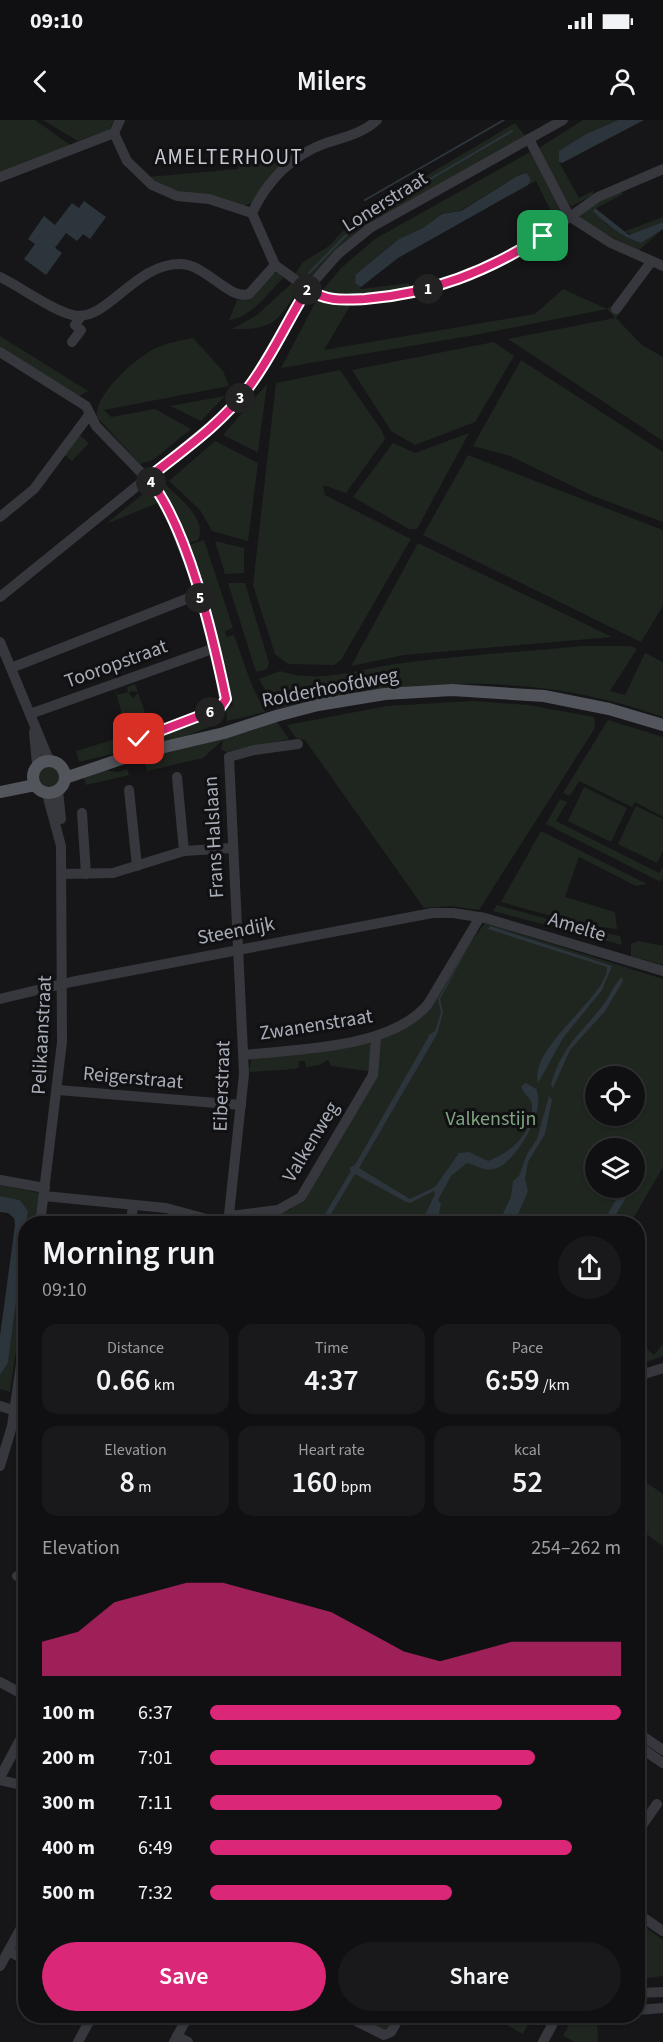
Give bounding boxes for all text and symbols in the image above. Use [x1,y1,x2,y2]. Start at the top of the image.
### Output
text: 09:10 [30,5,83,37]
text: Milers [297,62,366,101]
icon: back [24,65,57,98]
icon: person [606,65,639,98]
district label: AMELTERHOUT [155,142,303,172]
street label: Lonerstraat [337,165,433,239]
pin [517,210,568,261]
icon: arrive [526,219,559,252]
pin: 1 [413,274,443,304]
pin: 2 [292,275,322,305]
text: 1 [424,278,432,300]
text: 2 [303,279,311,301]
pin: 3 [225,383,255,413]
text: 3 [236,387,244,409]
pin: 4 [136,467,166,497]
text: 4 [147,471,155,493]
pin: 5 [185,583,215,613]
text: 5 [196,587,204,609]
street label: Tooropstraat [61,632,172,696]
street label: Rolderhoofdweg [259,661,401,715]
pin: 6 [195,697,225,727]
text: 6 [206,701,214,723]
pin [113,713,164,764]
icon: check [122,722,155,755]
street label: Frans Halslaan [197,775,231,899]
street label: Amelte [545,905,609,949]
street label: Steendijk [195,910,277,952]
street label: Pelikaanstraat [25,974,59,1095]
street label: Zwanenstraat [257,1002,375,1048]
street label: Eiberstraat [206,1040,238,1132]
street label: Reigerstraat [82,1060,184,1096]
map controls [585,1066,645,1198]
button: locate [585,1066,645,1126]
street label: Valkenweg [276,1096,346,1188]
park label: Valkenstijn [446,1105,536,1133]
button: layers [585,1138,645,1198]
text: Morning run [42,1230,216,1277]
button: share [558,1236,621,1299]
text: 09:10 [42,1276,87,1304]
text: Distance [107,1337,164,1359]
text: Time [315,1337,348,1359]
text: Pace [512,1337,543,1359]
text: 0.66 [96,1359,151,1402]
text: 4:37 [304,1359,359,1402]
text: 6:59 [485,1359,540,1402]
text: km [151,1374,175,1396]
text: /km [540,1374,570,1396]
text: Elevation [104,1439,167,1461]
text: Heart rate [298,1439,365,1461]
text: kcal [514,1439,541,1461]
text: 8 [120,1461,135,1504]
text: 160 [291,1461,337,1504]
text: 52 [512,1461,543,1504]
text: m [135,1476,151,1498]
text: bpm [337,1476,372,1498]
text: Elevation [42,1534,120,1562]
text: 254–262 m [531,1534,621,1562]
text: 100 m [42,1699,95,1727]
text: 6:37 [138,1699,173,1727]
text: 200 m [42,1744,95,1772]
text: 7:01 [138,1744,173,1772]
text: 300 m [42,1789,95,1817]
text: 7:11 [138,1789,173,1817]
text: 400 m [42,1834,95,1862]
text: 6:49 [138,1834,173,1862]
text: 500 m [42,1879,95,1907]
text: 7:32 [138,1879,173,1907]
button: Save [42,1942,326,2011]
button: Share [338,1942,621,2011]

